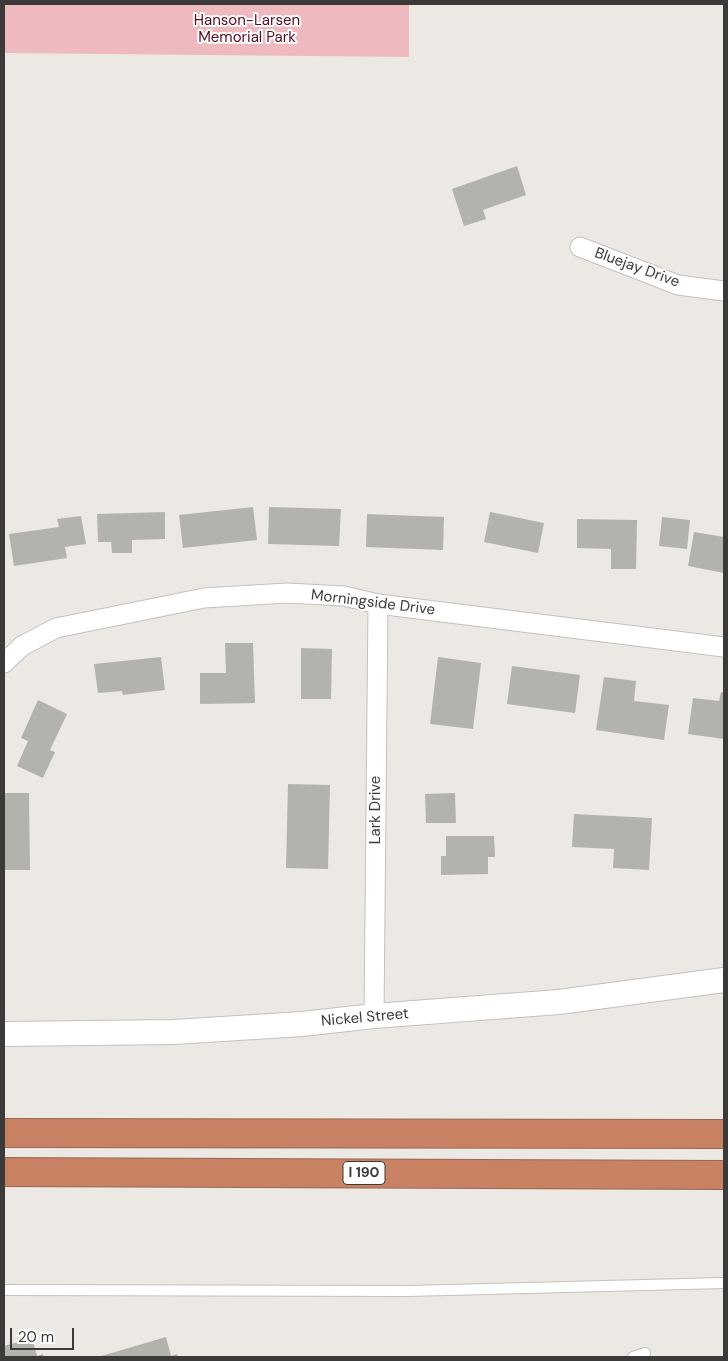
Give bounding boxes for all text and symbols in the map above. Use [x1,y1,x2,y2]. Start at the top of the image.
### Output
park label: Hanson-Larsen Memorial Park [194,12,300,47]
street label: Bluejay Drive [592,244,682,292]
street label: Morningside Drive [310,586,436,620]
street label: Lark Drive [367,776,385,844]
street label: Nickel Street [320,1005,410,1031]
road number: I 190 [343,1162,385,1184]
scale bar [12,1318,76,1350]
text: 20 m [18,1327,54,1347]

